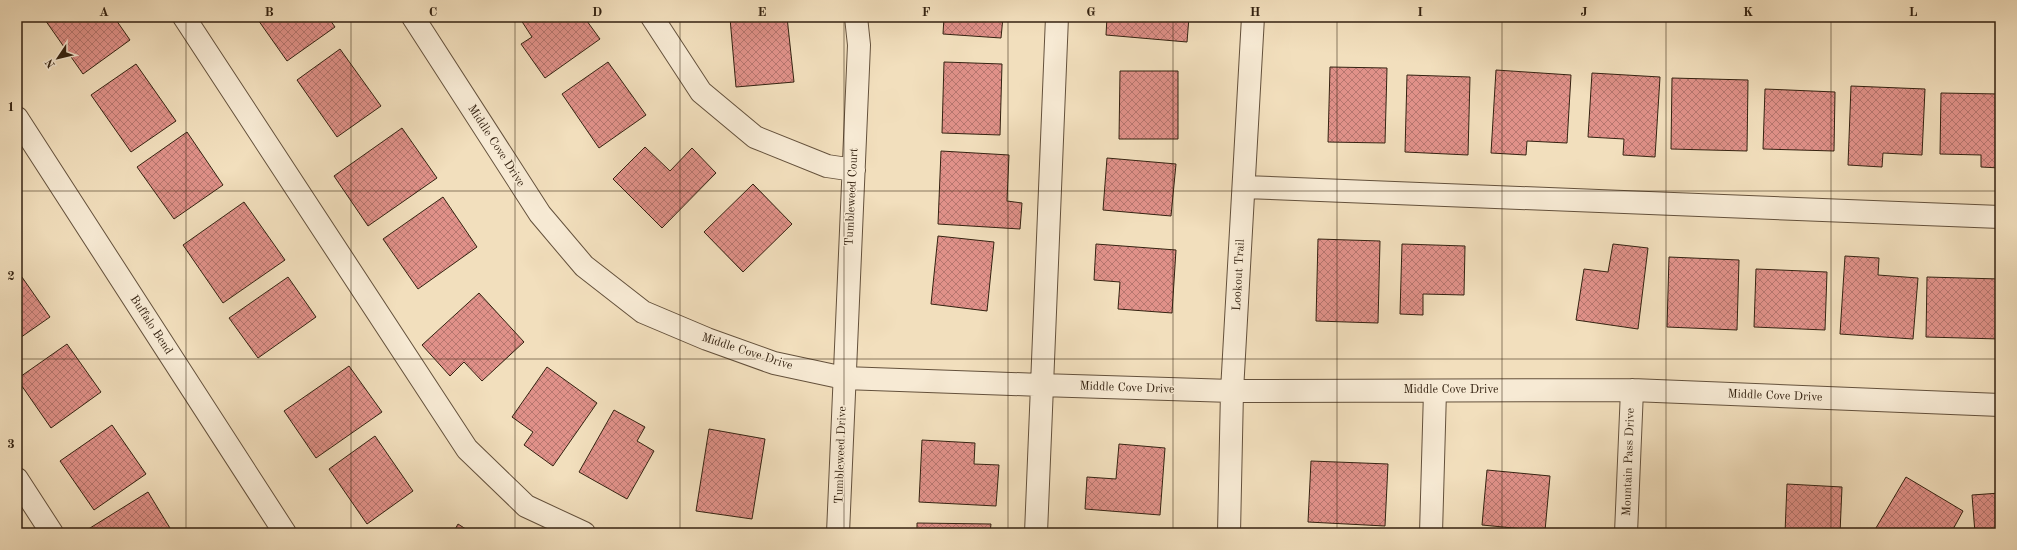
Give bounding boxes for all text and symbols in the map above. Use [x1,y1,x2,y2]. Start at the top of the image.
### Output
text: A [99,6,109,19]
text: B [264,6,274,19]
text: C [429,6,437,19]
text: D [592,6,602,19]
text: E [758,6,767,19]
text: F [922,6,931,19]
text: G [1086,6,1096,19]
text: H [1250,6,1261,19]
text: I [1417,6,1423,19]
text: J [1580,6,1588,19]
text: K [1743,6,1753,19]
text: L [1909,6,1918,19]
north arrow [38,38,78,78]
text: N [44,56,58,69]
text: 1 [7,101,15,114]
street label: Middle Cove Drive [465,103,527,189]
street label: Tumbleweed Court [843,148,861,246]
street label: Lookout Trail [1231,239,1247,311]
text: 2 [7,270,15,283]
street label: Buffalo Bend [128,293,174,357]
street label: Middle Cove Drive [700,332,794,373]
street label: Middle Cove Drive [1079,380,1175,396]
street label: Middle Cove Drive [1404,384,1499,396]
street label: Middle Cove Drive [1727,388,1823,404]
street label: Tumbleweed Drive [833,406,849,504]
street label: Mountain Pass Drive [1621,407,1637,516]
text: 3 [7,438,15,451]

